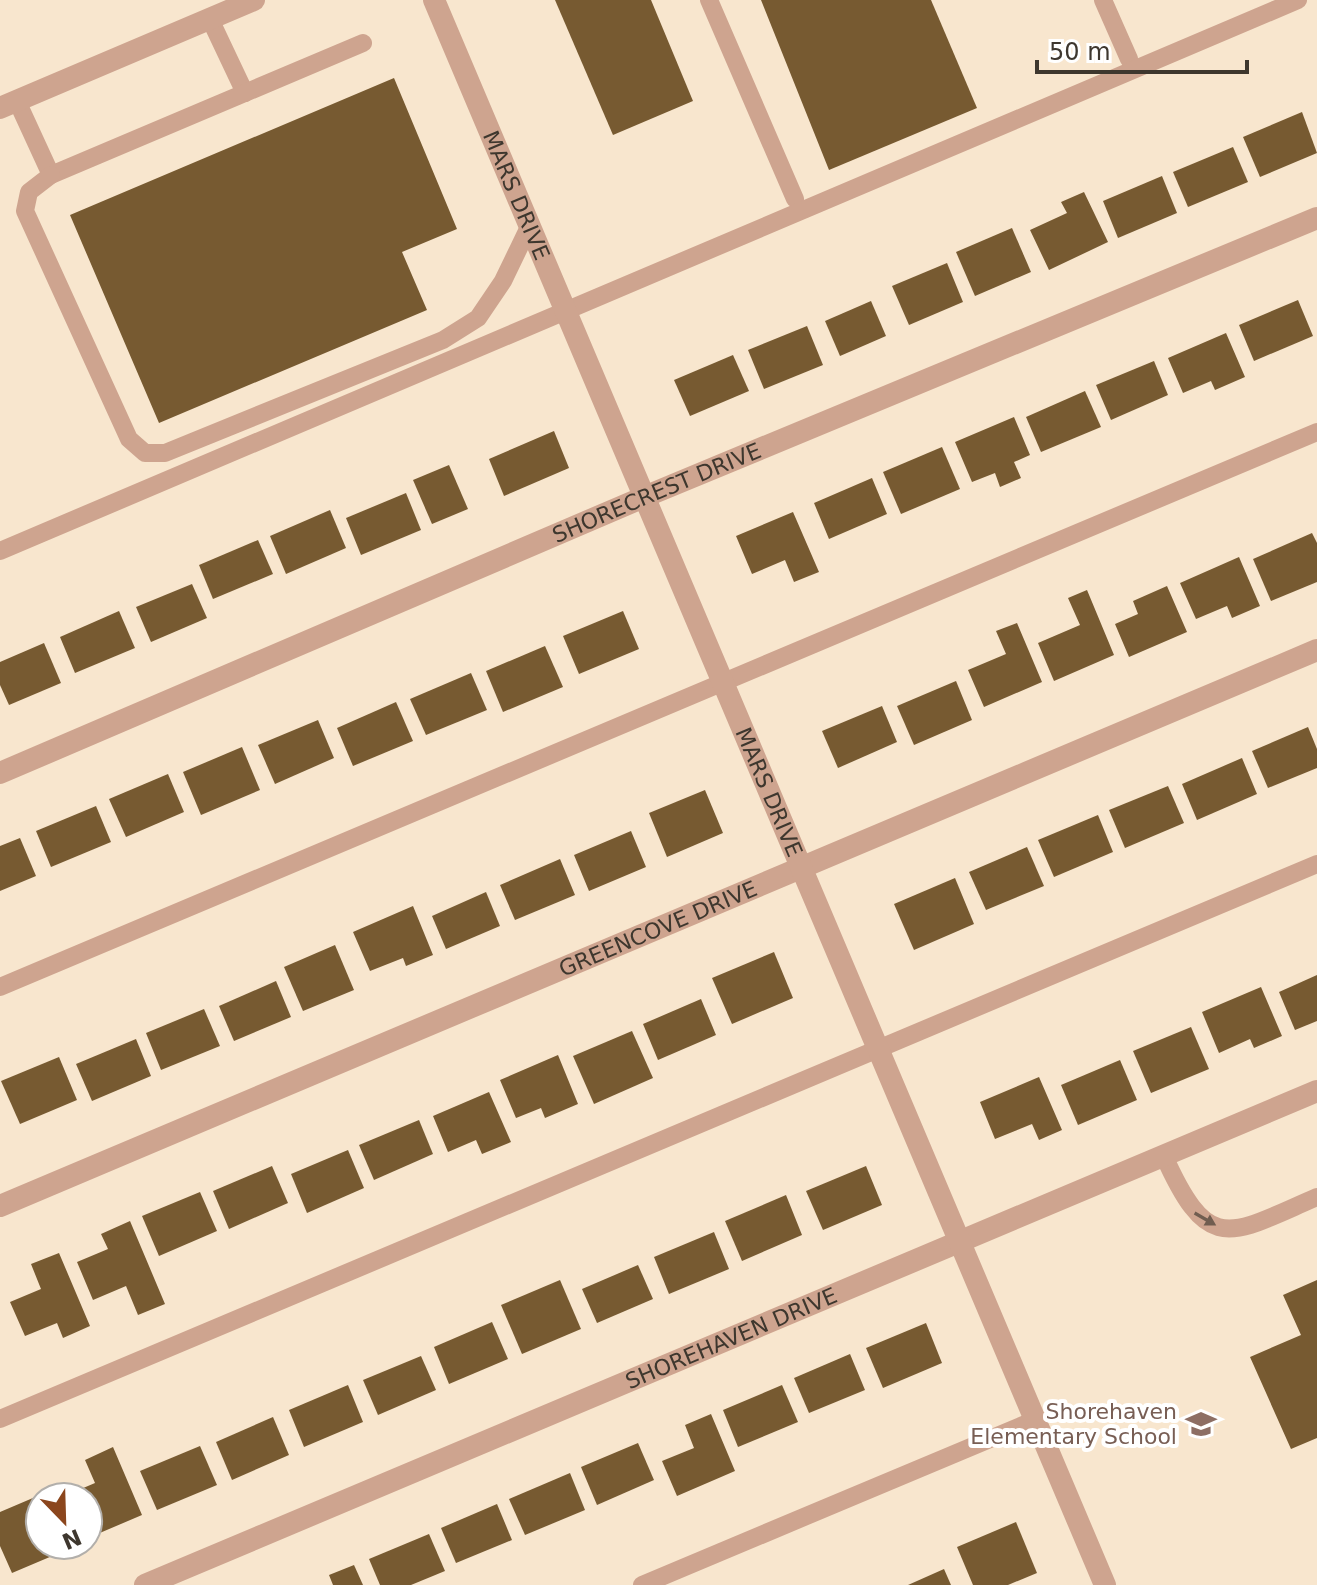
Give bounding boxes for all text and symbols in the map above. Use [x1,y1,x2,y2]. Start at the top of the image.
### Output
scale bar [1037,24,1247,74]
text: 50 m [1049,38,1111,66]
street label: MARS DRIVE [478,127,555,264]
street label: SHORECREST DRIVE [549,438,765,548]
street label: MARS DRIVE [730,724,807,861]
street label: GREENCOVE DRIVE [555,876,761,982]
one-way arrow [1194,1212,1216,1226]
street label: SHOREHAVEN DRIVE [622,1283,841,1394]
place label: Shorehaven Elementary School [970,1399,1177,1449]
school or university icon: Shorehaven Elementary School [1184,1407,1218,1441]
north arrow [24,1481,104,1561]
text: N [58,1524,85,1554]

